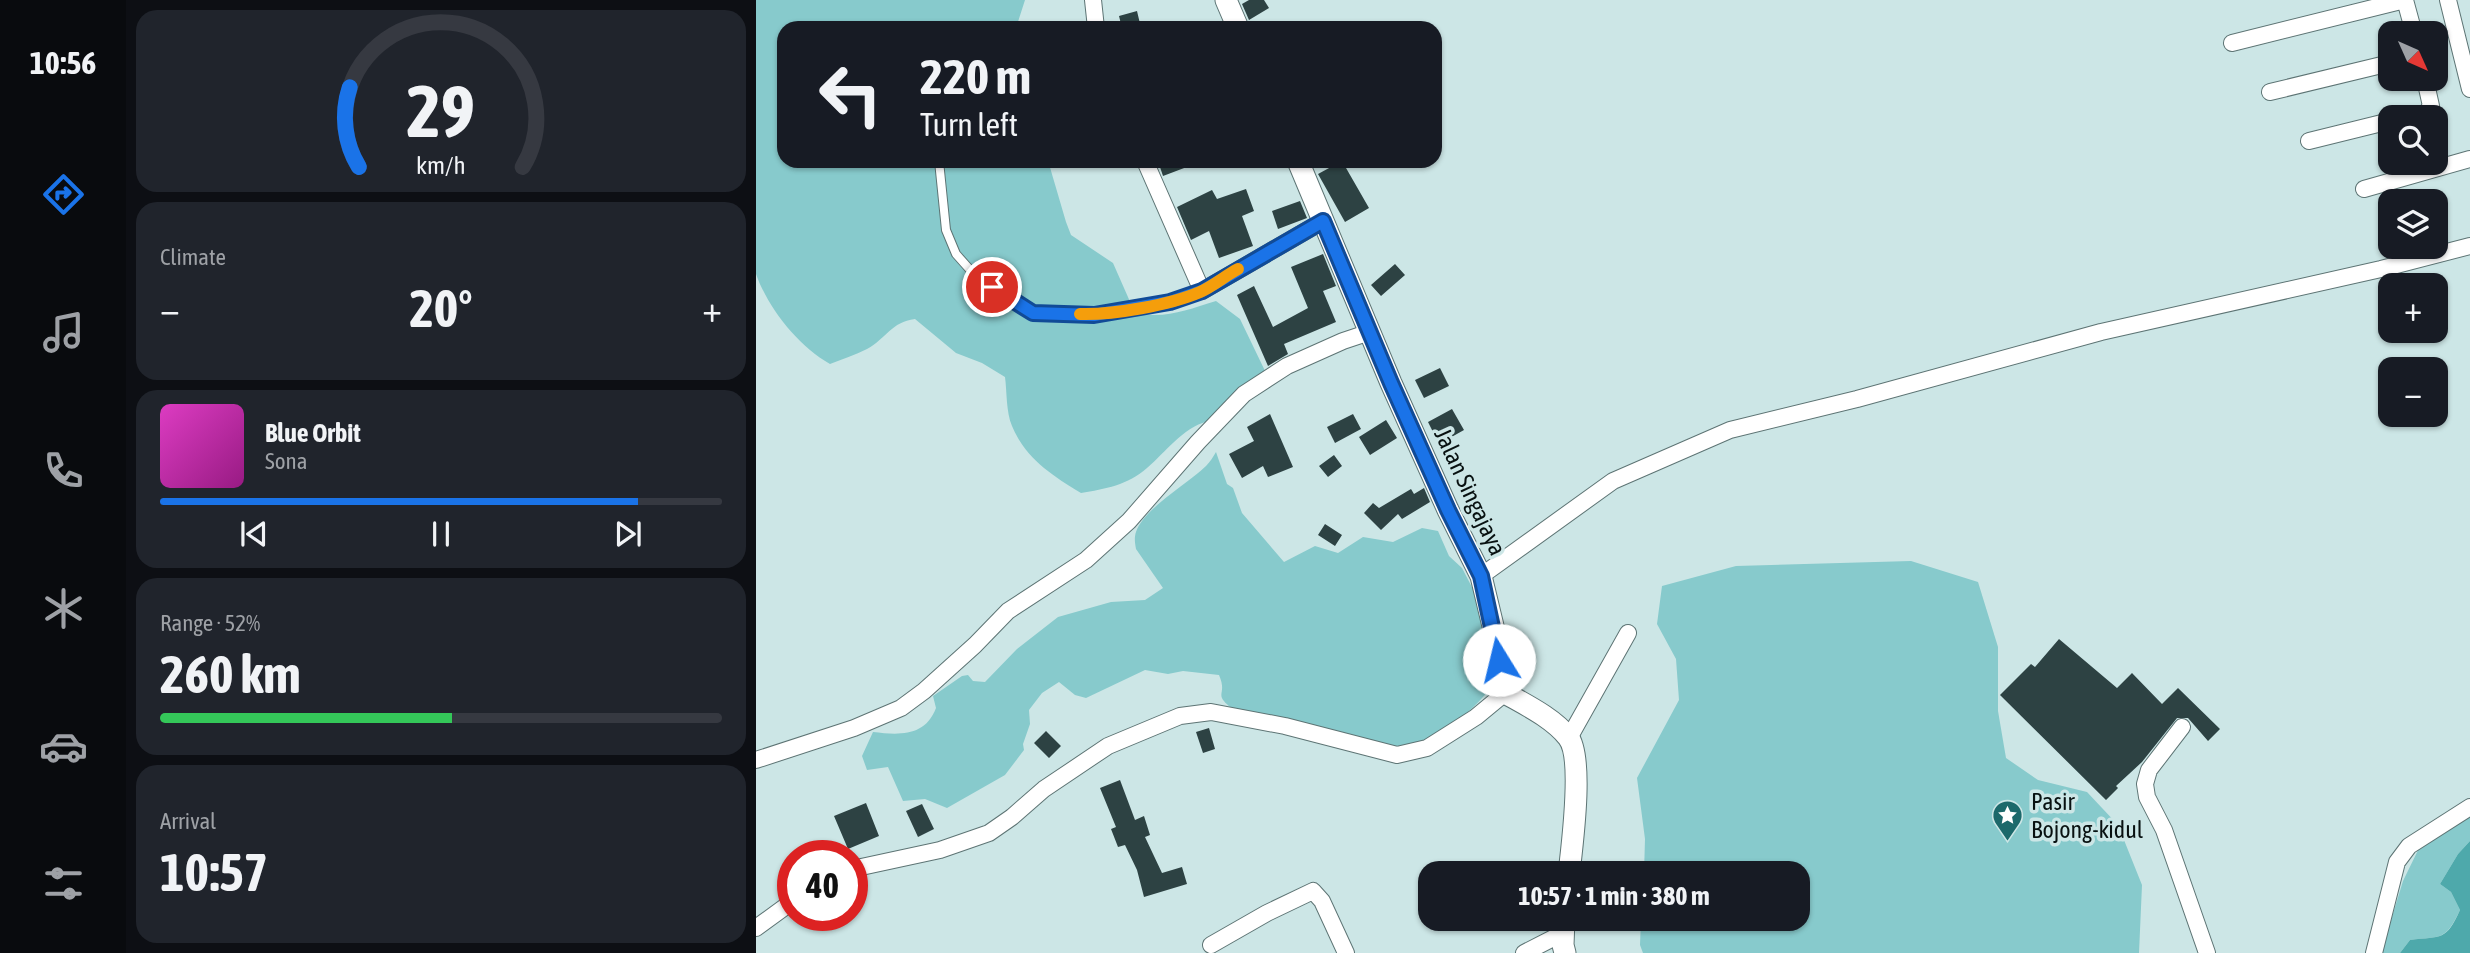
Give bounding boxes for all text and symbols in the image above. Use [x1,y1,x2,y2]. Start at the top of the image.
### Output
north arrow [2378,21,2448,91]
map controls [2378,21,2448,427]
text: 10:56 [30,44,96,81]
text: 220 m [920,48,1031,104]
icon: left [805,49,896,140]
text: 29 [407,69,475,152]
button: search [2378,105,2448,175]
text: Turn left [920,106,1018,143]
text: km/h [416,151,466,179]
icon: directions [39,170,88,219]
button: layers [2378,189,2448,259]
text: Climate [160,244,226,270]
pin [962,257,1022,317]
icon: arrive [973,268,1011,306]
button: + [2378,273,2448,343]
text: 20° [409,278,473,338]
text: − [160,287,180,330]
text: + [702,287,722,330]
icon: music [39,308,88,357]
button: − [2378,357,2448,427]
text: Blue Orbit [265,418,361,448]
street label: Jalan Singajaya [1429,424,1512,560]
icon: phone [39,446,88,495]
text: Sona [265,448,307,474]
icon: previous [235,515,273,553]
icon: pause [422,515,460,553]
icon: next [609,515,647,553]
icon: climate [39,584,88,633]
text: Range · 52% [160,610,260,636]
position arrow [1462,623,1536,697]
text: 260 km [160,644,301,704]
icon: car [39,722,88,771]
place label: Pasir Bojong-kidul [2031,788,2144,843]
place icon: Pasir Bojong-kidul [1991,799,2025,843]
text: Arrival [160,808,216,834]
speed limit sign: 40 [777,840,868,931]
text: 10:57 [160,842,268,902]
icon: filters [39,859,88,908]
text: 10:57 · 1 min · 380 m [1518,881,1710,911]

